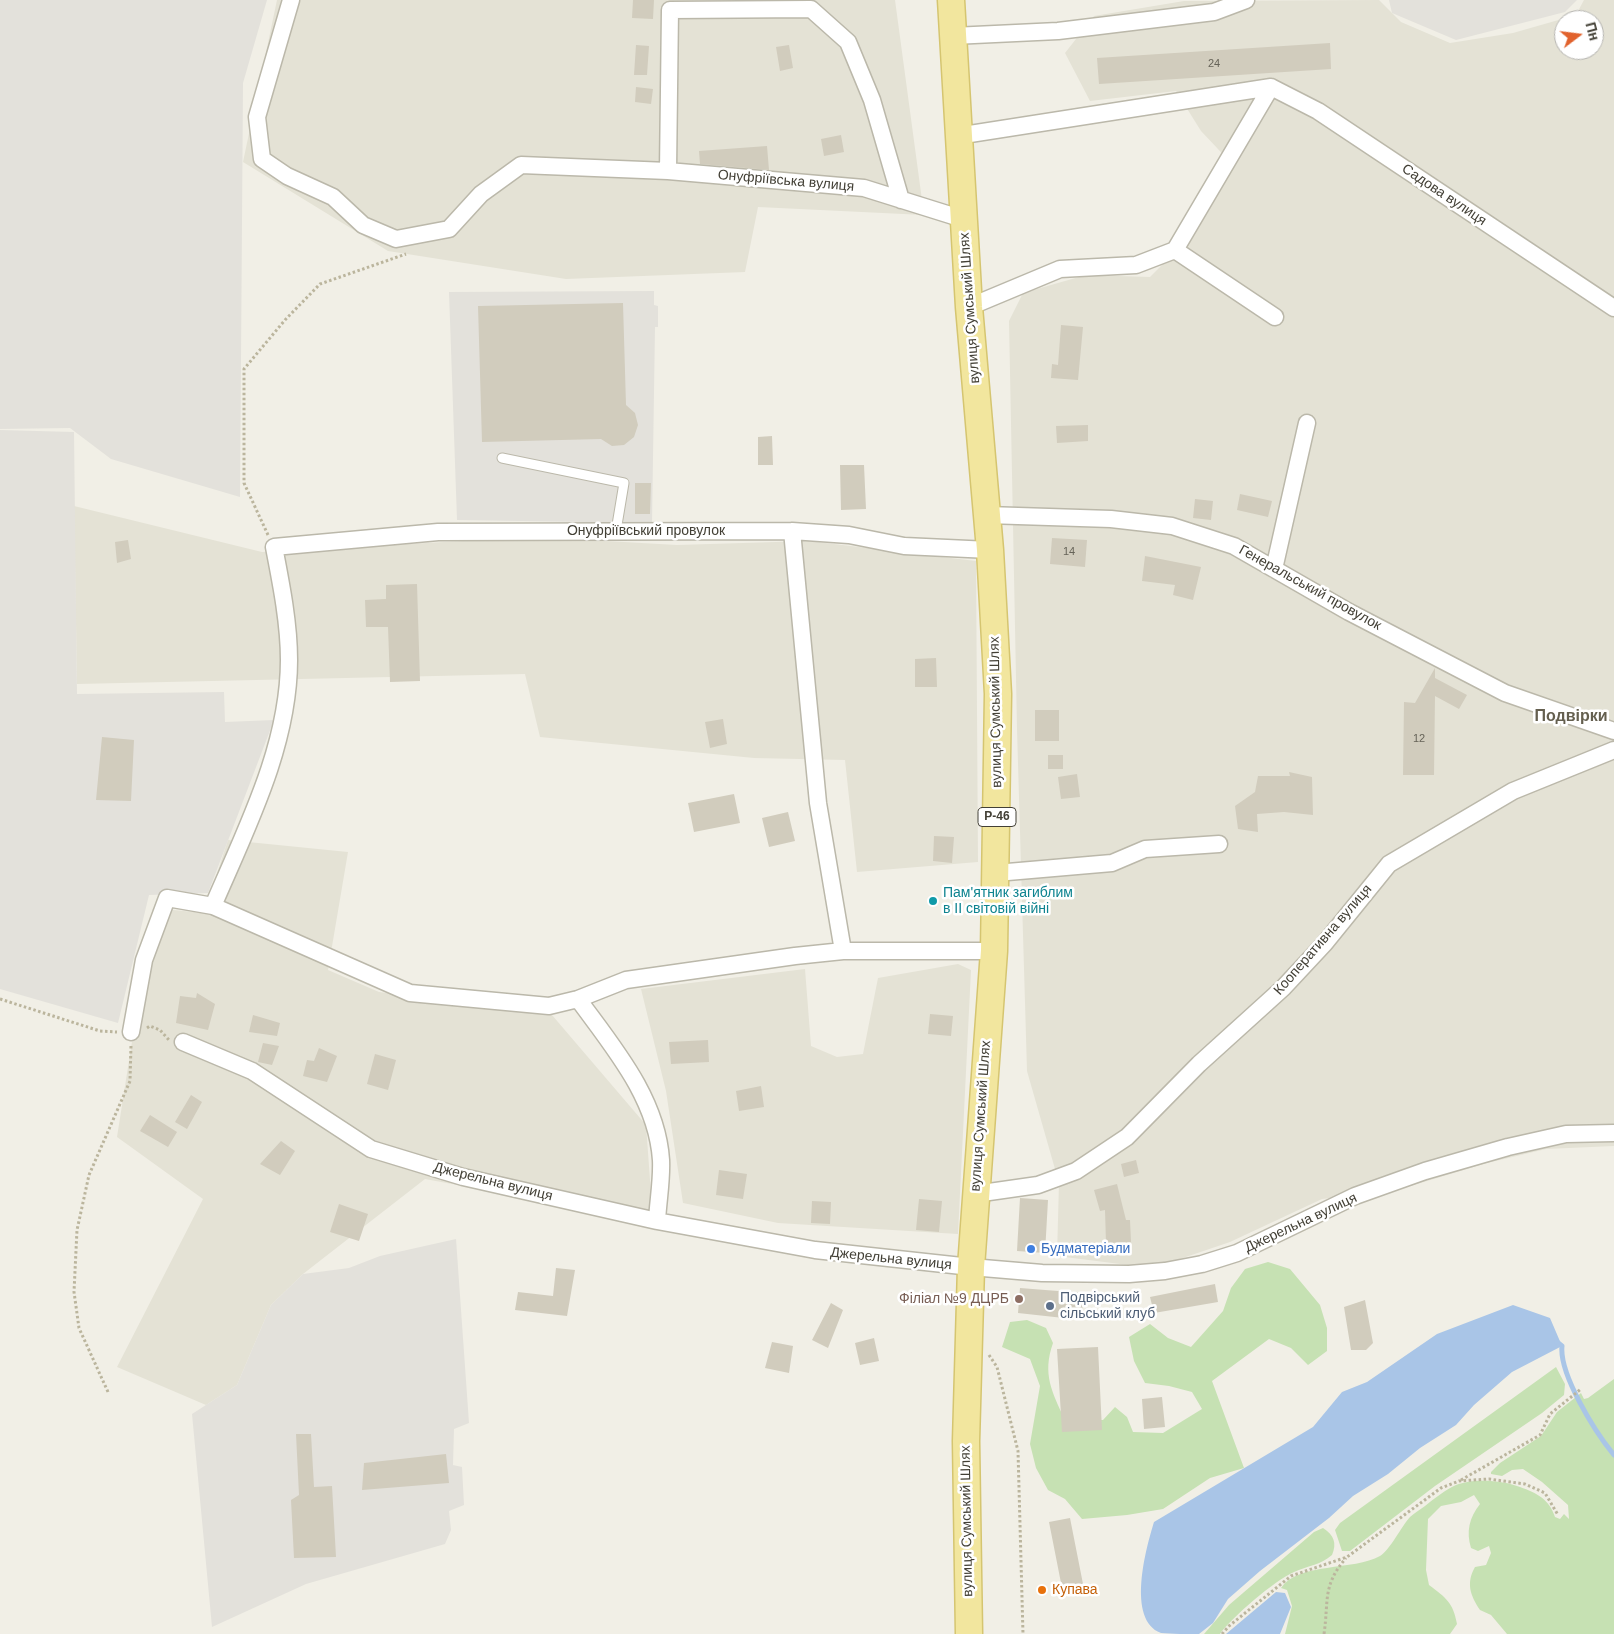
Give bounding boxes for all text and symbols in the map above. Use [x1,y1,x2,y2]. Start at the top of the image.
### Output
north arrow [1554,10,1604,60]
text: Пн [1582,20,1603,42]
house number: 24 [1208,57,1220,71]
street label: Садова вулиця [1399,161,1489,229]
street label: Онуфріївська вулиця [717,167,855,195]
street label: вулиця Сумський Шлях [956,232,984,384]
street label: Онуфріївський провулок [567,523,725,539]
street label: Генеральський провулок [1236,542,1384,634]
house number: 14 [1063,545,1075,559]
street label: вулиця Сумський Шлях [986,636,1006,788]
district label: Подвірки [1534,707,1608,727]
house number: 12 [1413,732,1425,746]
road number: Р-46 [978,808,1016,826]
street label: Кооперативна вулиця [1270,881,1376,999]
place label: Пам'ятник загиблим в II світовій війні [943,885,1073,918]
marker: Пам'ятник загиблим в II світовій війні [927,895,939,907]
street label: вулиця Сумський Шлях [967,1040,995,1192]
street label: Джерельна вулиця [432,1159,554,1205]
street label: Джерельна вулиця [1242,1190,1360,1256]
place label: Будматеріали [1041,1241,1130,1257]
marker: Будматеріали [1025,1243,1037,1255]
street label: Джерельна вулиця [829,1244,953,1274]
place label: Подвірський сільський клуб [1060,1290,1155,1322]
place label: Філіал №9 ДЦРБ [899,1291,1009,1307]
marker: Філіал №9 ДЦРБ [1013,1293,1025,1305]
marker: Подвірський сільський клуб [1044,1300,1056,1312]
street label: вулиця Сумський Шлях [957,1445,977,1597]
place label: Купава [1052,1582,1098,1598]
marker: Купава [1036,1584,1048,1596]

